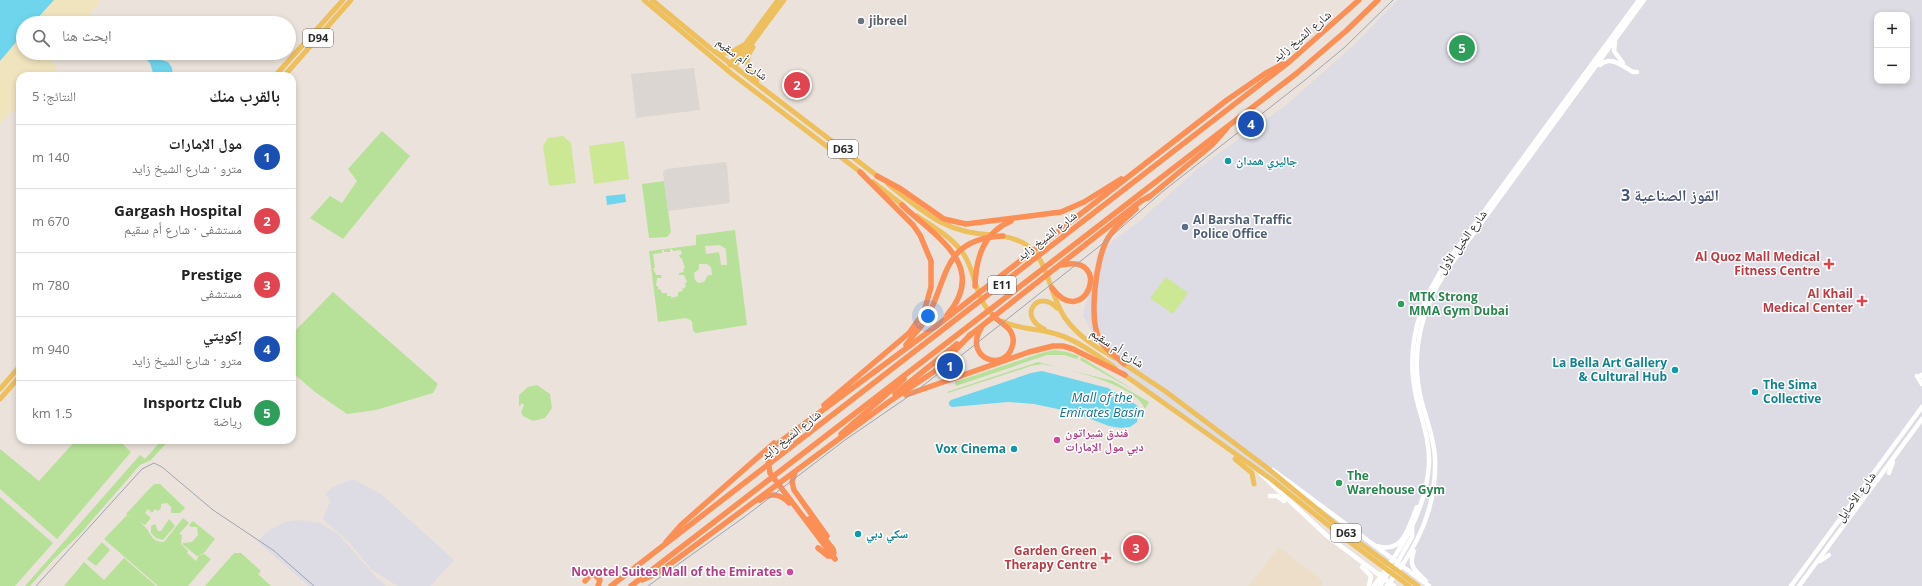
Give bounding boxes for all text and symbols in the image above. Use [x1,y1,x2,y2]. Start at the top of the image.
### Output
street label: شارع الشيخ زايد [1269,6,1335,65]
place label: jibreel [868,12,907,29]
map controls [1874,12,1910,84]
button: + [1874,12,1910,48]
search box [16,16,296,60]
marker: jibreel [856,16,866,26]
text: ابحث هنا [62,25,112,45]
icon: search [30,27,52,49]
road number: D94 [303,29,333,47]
street label: شارع أم سقيم [713,33,772,84]
pin: 5 [1449,33,1475,63]
button: − [1874,48,1910,84]
pin: 2 [784,70,810,100]
text: بالقرب منك [209,84,280,107]
text: النتائج: 5 [32,87,76,105]
pin: 4 [1238,109,1264,139]
text: مول الإمارات [169,133,242,153]
road number: D63 [828,140,858,158]
text: 140 m [32,148,70,166]
text: 1 [263,148,271,166]
place label: جاليري همدان [1236,152,1297,171]
marker: جاليري همدان [1223,156,1233,166]
text: مترو · شارع الشيخ زايد [132,159,242,177]
district label: القوز الصناعية 3 [1621,184,1719,206]
text: Gargash Hospital [114,200,242,220]
street label: شارع الخيل الأول [1432,206,1491,277]
street label: شارع الشيخ زايد [1013,207,1080,264]
place label: Al Barsha Traffic Police Office [1193,211,1292,242]
text: 670 m [32,212,70,230]
text: 2 [263,212,271,230]
text: مستشفى · شارع أم سقيم [124,220,242,238]
marker: Al Barsha Traffic Police Office [1180,222,1190,232]
place label: Al Quoz Mall Medical Fitness Centre [1695,248,1820,279]
marker: Al Quoz Mall Medical Fitness Centre [1823,258,1835,270]
text: Prestige [181,264,242,284]
text: 780 m [32,276,70,294]
text: 3 [263,276,271,294]
road number: E11 [988,276,1016,294]
text: مستشفى [200,284,242,302]
place label: Al Khail Medical Center [1763,285,1854,316]
place label: MTK Strong MMA Gym Dubai [1409,288,1509,319]
marker: Al Khail Medical Center [1856,295,1868,307]
marker: MTK Strong MMA Gym Dubai [1396,299,1406,309]
your location [918,306,938,326]
street label: شارع أم سقيم [1087,324,1148,371]
text: إكويتي [203,325,242,345]
text: 940 m [32,340,70,358]
text: 4 [263,340,271,358]
text: مترو · شارع الشيخ زايد [132,351,242,369]
pin: 1 [937,351,963,381]
place label: La Bella Art Gallery & Cultural Hub [1552,354,1667,385]
marker: La Bella Art Gallery & Cultural Hub [1670,365,1680,375]
place label: The Sima Collective [1763,376,1821,407]
marker: The Sima Collective [1750,387,1760,397]
water label: Mall of the Emirates Basin [1059,388,1145,421]
text: Insportz Club [143,392,242,412]
text: 1.5 km [32,404,73,422]
text: 5 [263,404,271,422]
street label: شارع الشيخ زايد [757,406,824,463]
text: رياضة [213,412,242,430]
place label: فندق شيراتون دبي مول الإمارات [1065,424,1144,457]
marker: فندق شيراتون دبي مول الإمارات [1052,435,1062,445]
place label: Vox Cinema [935,440,1006,457]
marker: Vox Cinema [1009,444,1019,454]
place label: The Warehouse Gym [1347,467,1445,498]
street label: شارع الأصايل [1831,468,1880,525]
marker: The Warehouse Gym [1334,478,1344,488]
road number: D63 [1331,524,1361,542]
place label: سكي دبي [866,525,908,544]
marker: سكي دبي [853,529,863,539]
pin: 3 [1123,533,1149,563]
place label: Garden Green Therapy Centre [1004,542,1097,573]
marker: Garden Green Therapy Centre [1100,552,1112,564]
place label: Novotel Suites Mall of the Emirates [571,563,782,580]
marker: Novotel Suites Mall of the Emirates [785,567,795,577]

